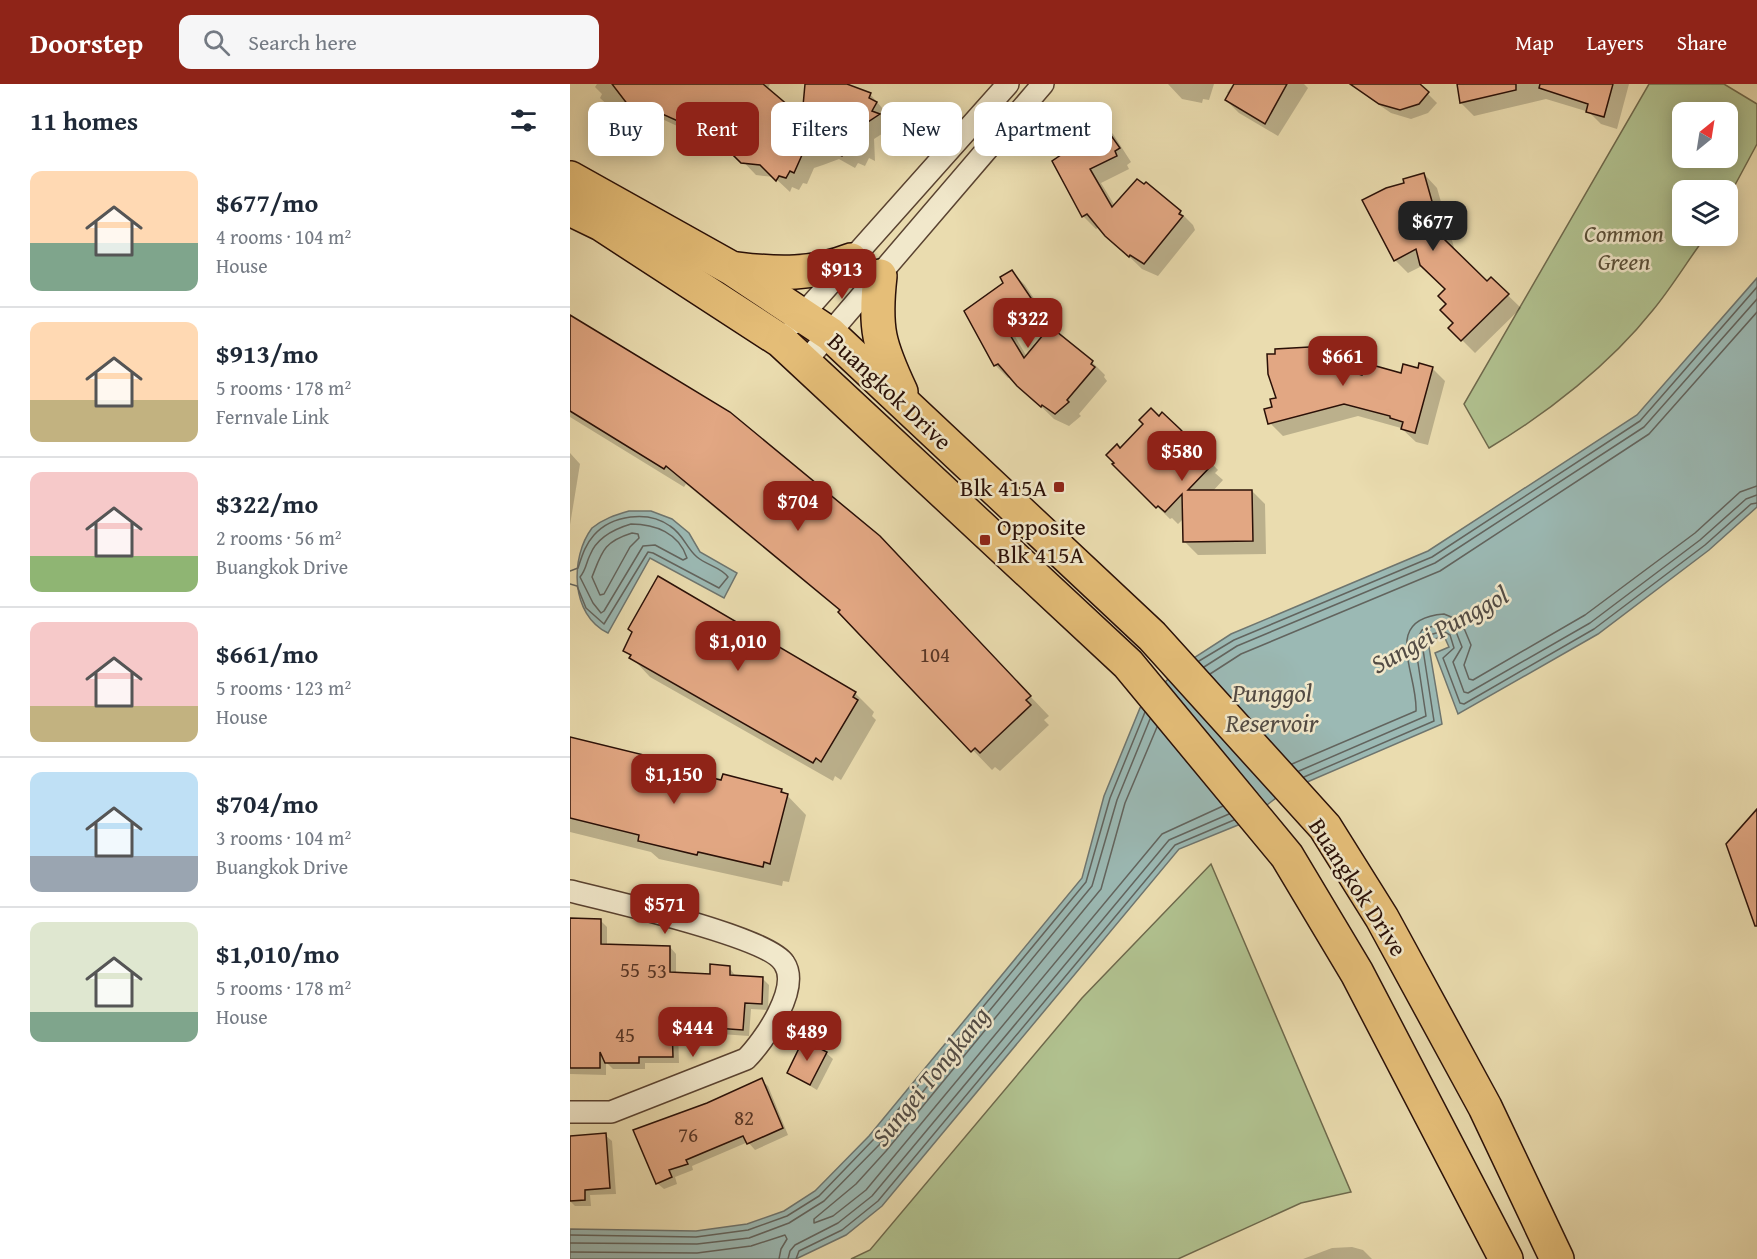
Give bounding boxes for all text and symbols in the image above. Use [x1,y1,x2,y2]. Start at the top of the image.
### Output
search box [179,15,599,69]
text: Doorstep [30,22,143,63]
icon: search [200,26,233,59]
text: Search here [248,26,357,58]
text: Map [1515,27,1554,58]
text: Layers [1587,27,1644,58]
text: Share [1677,27,1727,58]
text: 11 homes [30,101,138,140]
chip: Buy [588,102,664,156]
chip: Rent [676,102,759,156]
chip: Filters [771,102,869,156]
chip: New [881,102,962,156]
chip: Apartment [974,102,1112,156]
north arrow [1672,102,1738,168]
map controls [1672,102,1738,246]
icon: filters [507,104,540,137]
button: layers [1672,180,1738,246]
text: $677/mo [216,183,318,222]
icon: home [78,195,150,267]
pin: $677 [1397,201,1469,252]
text: $677 [1412,206,1454,235]
park label: Common Green [1584,216,1664,279]
text: 4 rooms · 104 m² [216,222,351,251]
pin: $913 [806,249,878,300]
text: House [216,251,268,280]
text: $913 [821,254,863,283]
pin: $322 [992,298,1064,349]
text: $322 [1007,303,1049,332]
street label: Buangkok Drive [820,324,960,458]
text: $913/mo [216,334,318,373]
pin: $661 [1307,336,1379,387]
text: $661 [1322,341,1364,370]
icon: home [78,346,150,418]
text: 5 rooms · 178 m² [216,373,351,402]
text: Fernvale Link [216,402,329,431]
pin: $580 [1146,431,1218,482]
text: $580 [1161,436,1203,465]
place label: Blk 415A [960,470,1047,505]
marker: Blk 415A [1052,480,1066,494]
pin: $704 [762,481,834,532]
text: $322/mo [216,484,318,523]
text: $704 [777,486,819,515]
icon: home [78,496,150,568]
place label: Opposite Blk 415A [997,509,1086,572]
text: 2 rooms · 56 m² [216,523,342,552]
marker: Opposite Blk 415A [978,533,992,547]
text: Buangkok Drive [216,552,348,581]
water label: Sungei Punggol [1363,575,1515,683]
pin: $1,010 [689,621,787,672]
text: $1,010 [709,626,767,655]
text: $661/mo [216,634,318,673]
house number: 104 [920,639,950,670]
icon: home [78,646,150,718]
text: 5 rooms · 123 m² [216,673,351,702]
water label: Punggol Reservoir [1224,673,1320,742]
text: House [216,702,268,731]
pin: $1,150 [625,754,723,805]
text: $1,150 [645,759,703,788]
text: $704/mo [216,784,318,823]
icon: home [78,796,150,868]
street label: Buangkok Drive [1300,811,1416,963]
text: 3 rooms · 104 m² [216,823,351,852]
text: Buangkok Drive [216,852,348,881]
pin: $571 [629,884,701,935]
text: $571 [644,889,686,918]
text: $1,010/mo [216,934,339,973]
icon: home [78,946,150,1018]
house number: 55 [620,954,640,985]
house number: 53 [647,955,667,986]
text: 5 rooms · 178 m² [216,973,351,1002]
water label: Sungei Tongkang [861,998,999,1154]
text: House [216,1002,268,1031]
pin: $444 [657,1007,729,1058]
pin: $489 [771,1011,843,1062]
text: $444 [672,1012,714,1041]
text: $489 [786,1016,828,1045]
house number: 45 [615,1019,635,1050]
house number: 82 [734,1102,754,1133]
house number: 76 [678,1119,698,1150]

